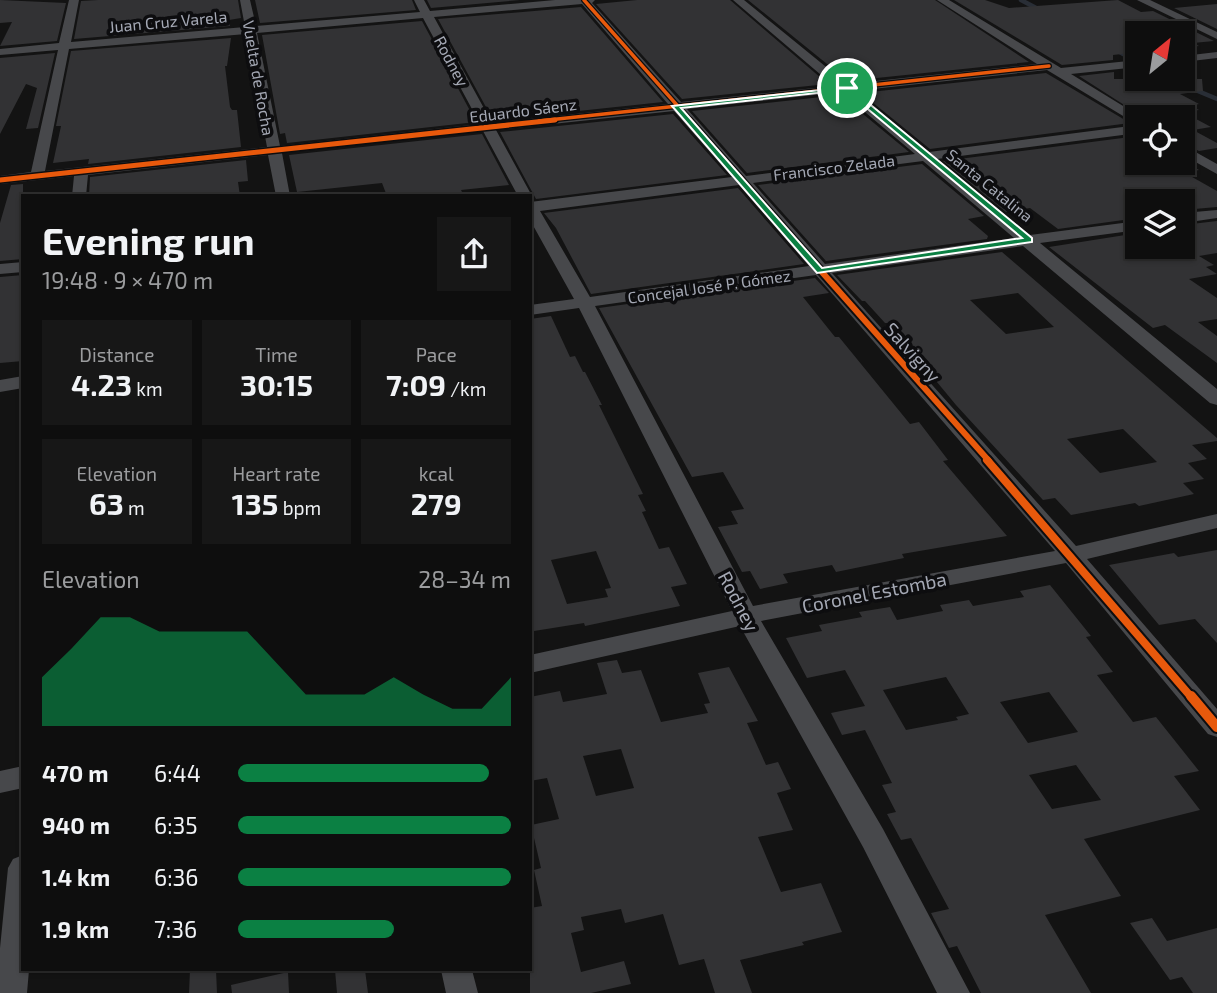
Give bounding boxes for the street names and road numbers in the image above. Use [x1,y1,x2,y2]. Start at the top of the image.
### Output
street label: Juan Cruz Varela [108,6,228,36]
street label: Vuelta de Rocha [240,19,278,137]
street label: Rodney [431,33,473,90]
street label: Eduardo Sáenz [468,94,578,126]
street label: Santa Catalina [943,145,1037,225]
street label: Francisco Zelada [772,150,896,184]
street label: Concejal José P. Gómez [626,265,792,308]
street label: Salvigny [880,317,946,387]
street label: Rodney [714,567,764,635]
street label: Coronel Estomba [800,567,948,617]

